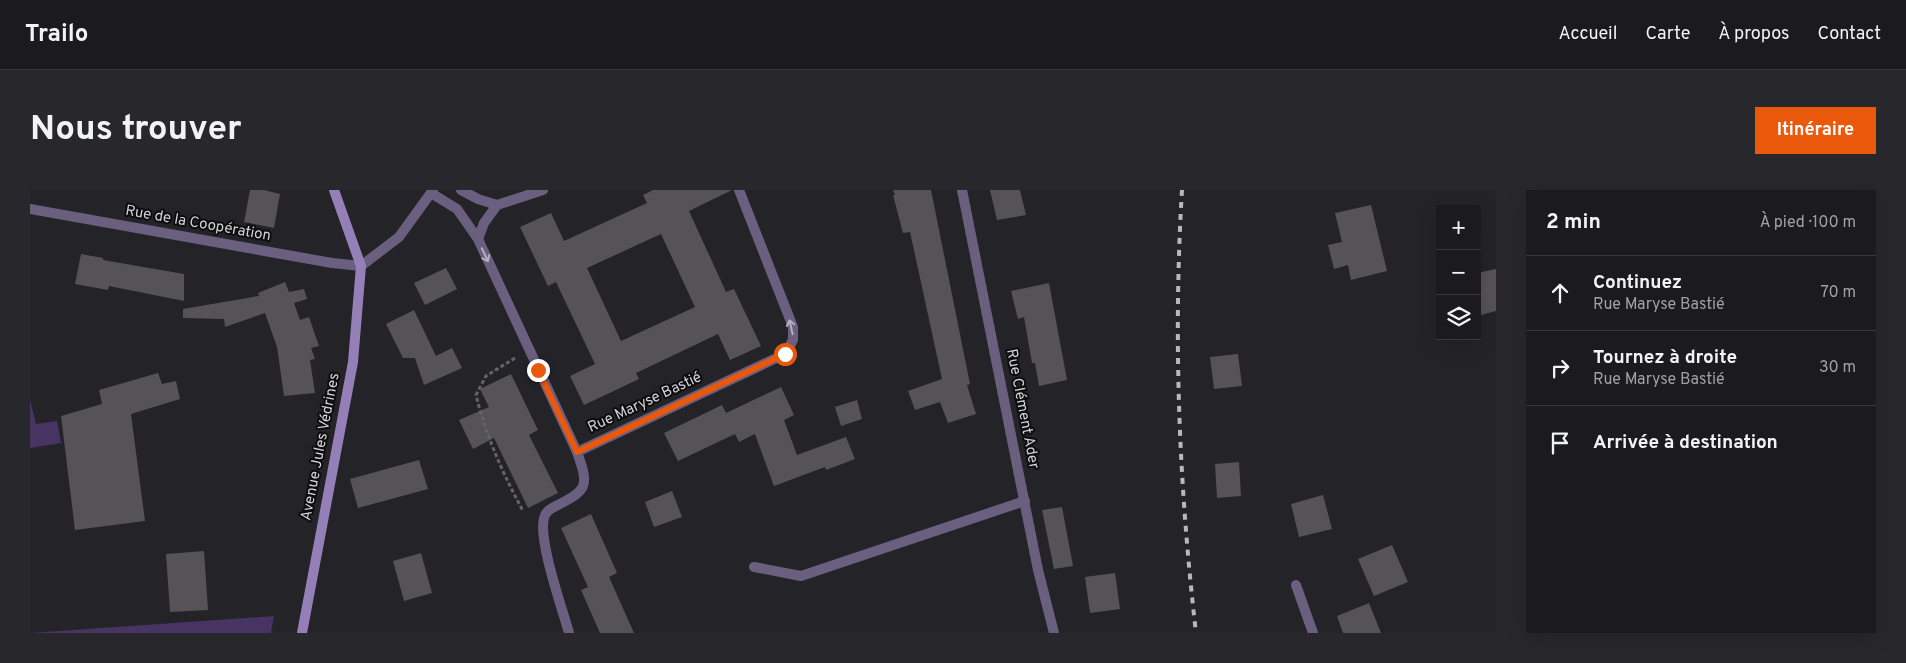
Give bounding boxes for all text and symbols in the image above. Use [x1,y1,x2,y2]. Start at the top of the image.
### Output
text: Trailo [25,20,88,50]
text: Accueil [1558,23,1617,46]
text: Carte [1645,23,1690,46]
text: À propos [1718,23,1789,46]
text: Contact [1817,23,1881,46]
button: Itinéraire [1755,107,1876,154]
text: Nous trouver [30,108,242,152]
street label: Rue de la Coopération [124,202,272,246]
map controls [1436,205,1481,340]
button: + [1436,205,1481,250]
text: 2 min [1546,209,1601,236]
text: À pied · 100 m [1760,213,1856,233]
one-way arrow [481,247,490,262]
button: − [1436,250,1481,295]
text: Continuez [1593,271,1682,295]
icon: ahead [1546,279,1574,307]
text: 70 m [1821,283,1856,303]
button: layers [1436,295,1481,340]
text: Rue Maryse Bastié [1593,295,1725,315]
one-way arrow [786,319,795,335]
route start [774,343,797,366]
text: Tournez à droite [1593,346,1737,370]
street label: Rue Clément Ader [1001,347,1043,471]
icon: right [1546,354,1574,382]
text: 30 m [1819,358,1856,378]
route end [527,359,550,382]
street label: Rue Maryse Bastié [585,368,705,438]
text: Rue Maryse Bastié [1593,370,1725,390]
street label: Avenue Jules Védrines [297,371,345,523]
icon: arrive [1546,429,1574,457]
text: Arrivée à destination [1593,431,1778,455]

